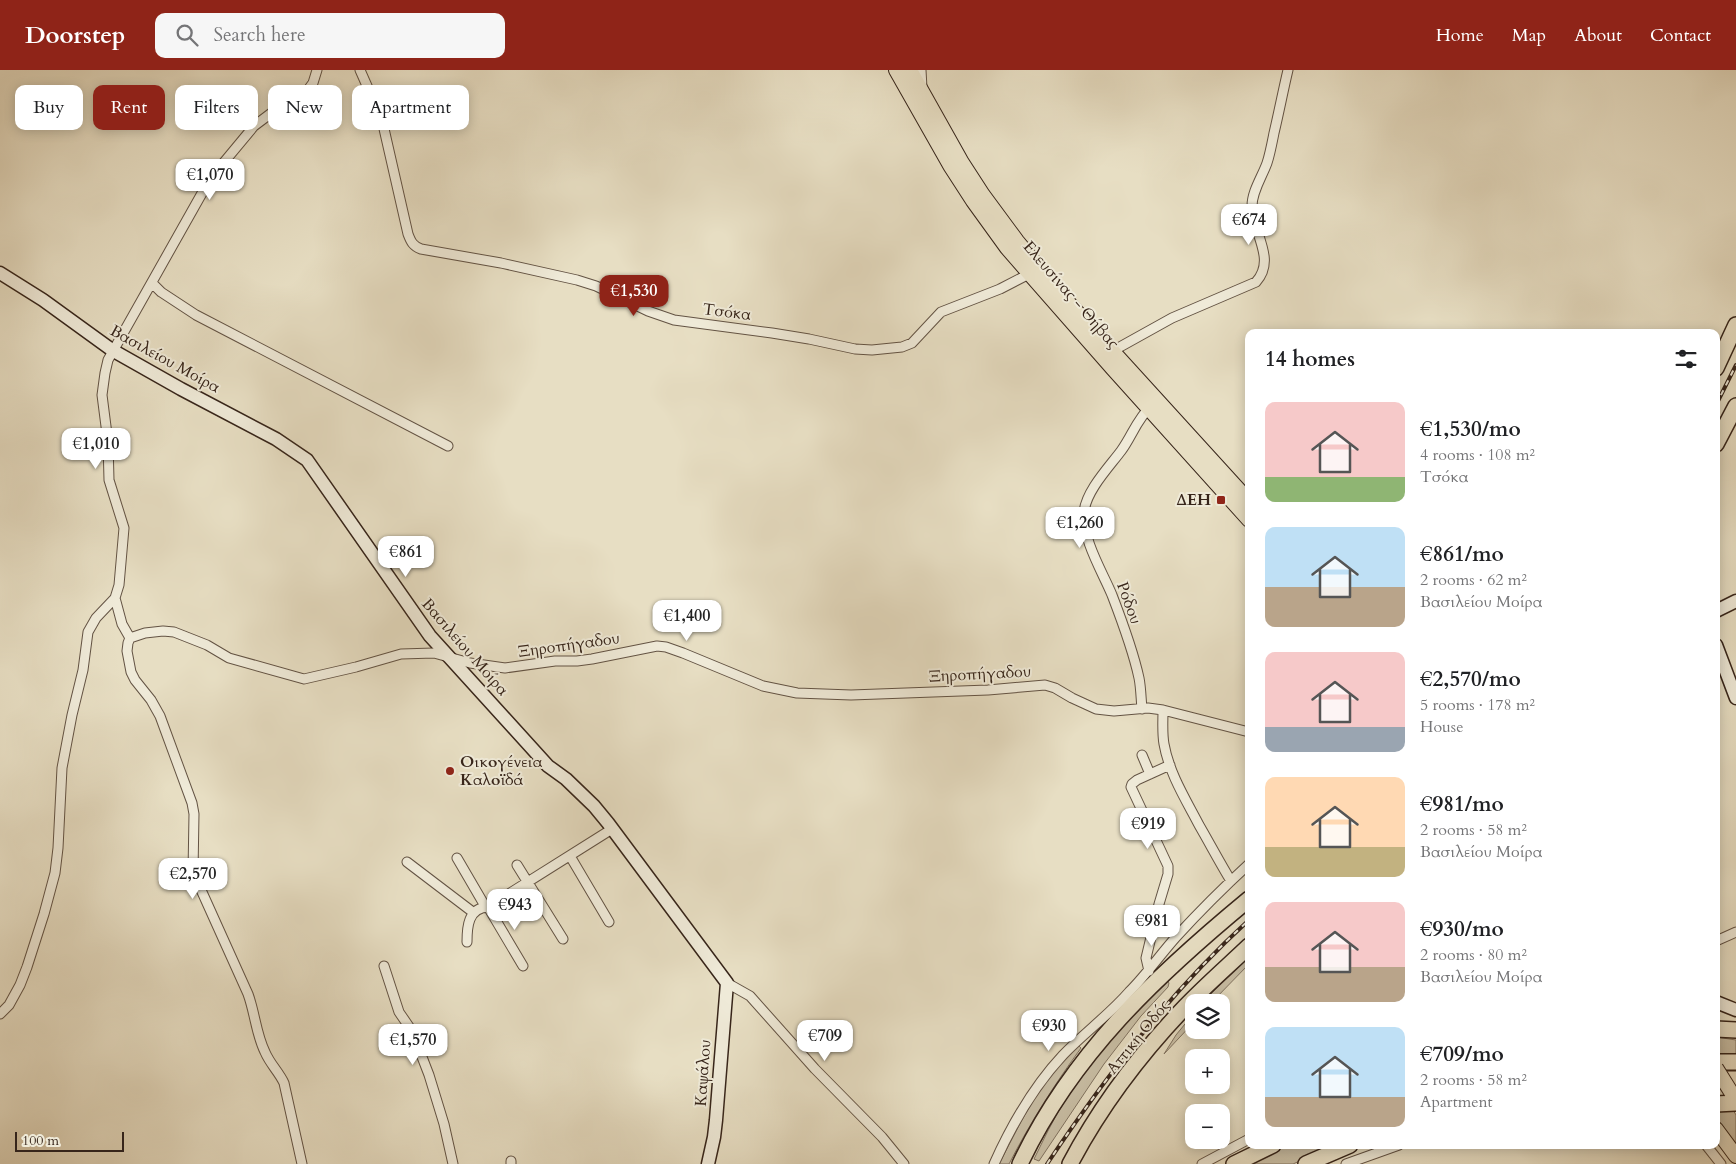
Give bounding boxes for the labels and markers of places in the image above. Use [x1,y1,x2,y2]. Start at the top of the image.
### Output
pin: €1,070 [169,158,251,201]
pin: €674 [1219,204,1279,246]
pin: €1,530 [593,274,675,317]
pin: €1,010 [55,428,137,470]
place label: ΔΕΗ [1177,489,1211,511]
marker: ΔΕΗ [1215,494,1227,506]
pin: €1,260 [1039,506,1121,549]
pin: €861 [376,536,436,578]
pin: €1,400 [646,600,728,642]
place label: Οικογένεια Καλοϊδά [460,751,543,791]
marker: Οικογένεια Καλοϊδά [444,765,456,777]
pin: €919 [1118,808,1178,850]
pin: €2,570 [152,858,234,900]
pin: €943 [485,888,545,931]
pin: €981 [1122,904,1182,947]
pin: €930 [1019,1010,1079,1052]
pin: €709 [795,1020,855,1062]
pin: €1,570 [372,1024,454,1066]

